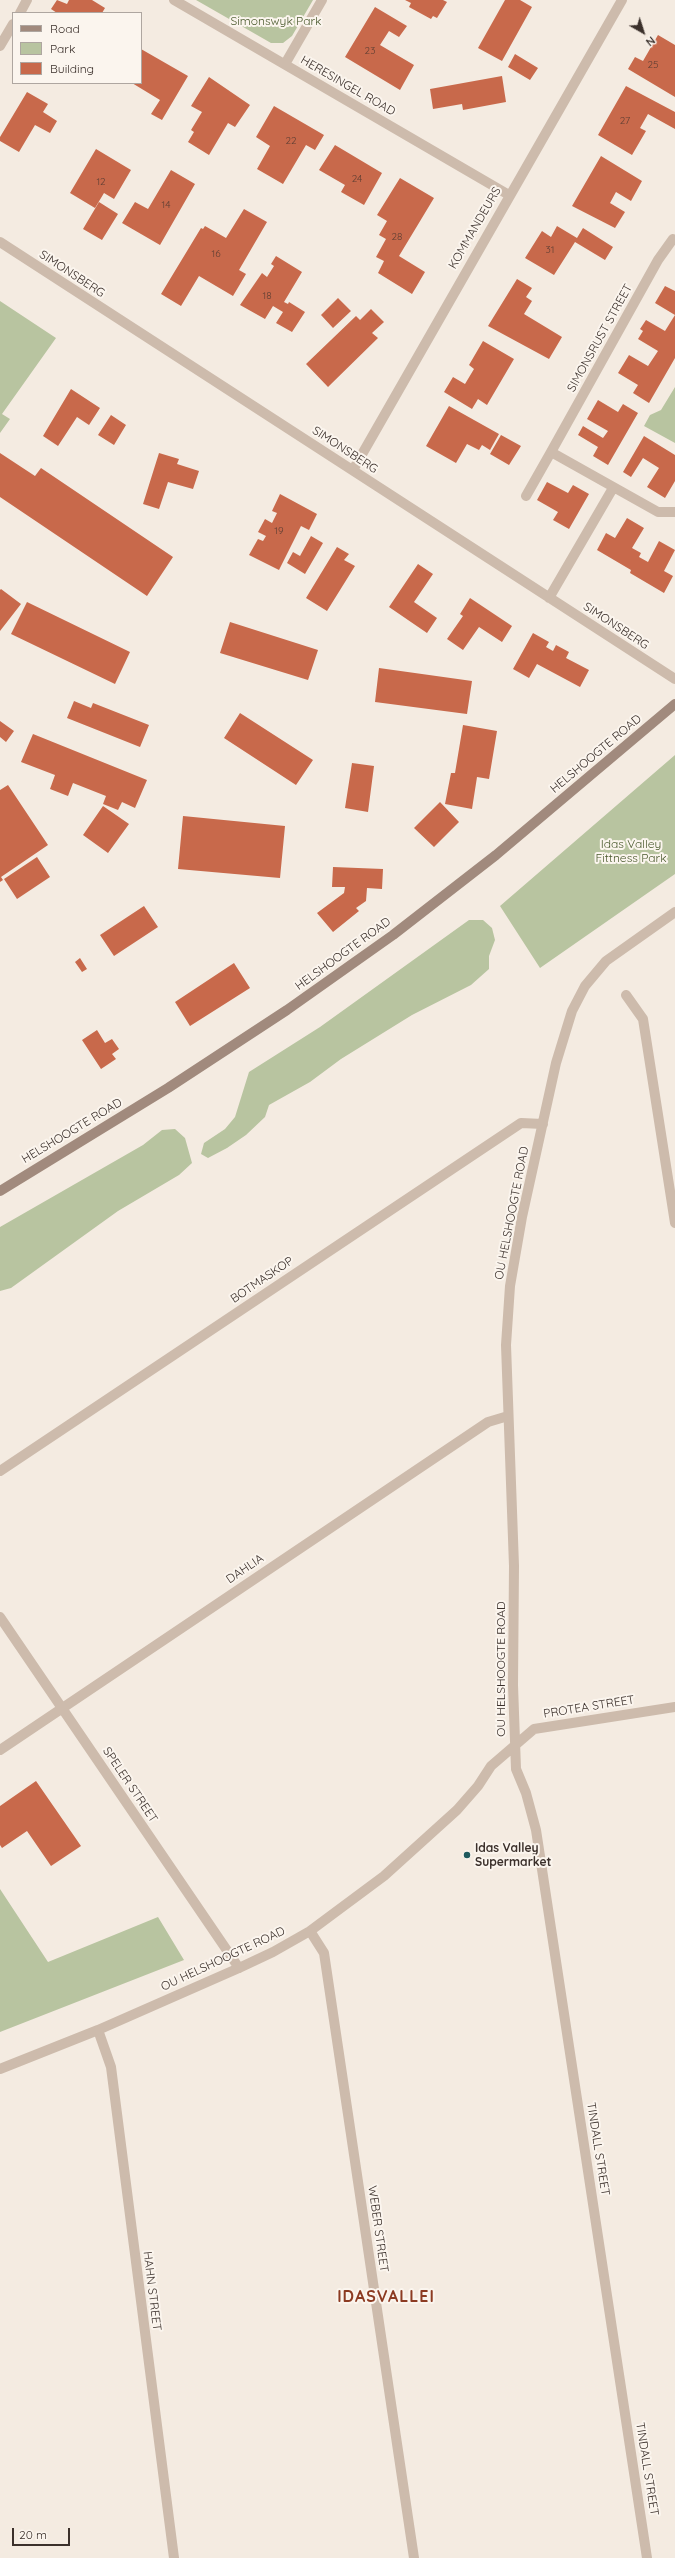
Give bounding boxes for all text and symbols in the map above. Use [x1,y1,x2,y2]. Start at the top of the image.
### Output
legend [12,12,142,84]
north arrow [623,12,663,52]
park label: Simonswyk Park [230,14,322,28]
text: Road [50,21,80,36]
text: N [643,33,658,49]
text: Park [50,41,75,56]
house number: 23 [365,45,375,57]
street label: HERESINGEL ROAD [298,53,398,119]
house number: 25 [648,59,658,71]
text: Building [50,61,94,76]
house number: 27 [620,115,630,127]
house number: 22 [285,135,297,147]
house number: 24 [352,173,362,185]
house number: 12 [96,176,106,188]
street label: KOMMANDEURS [446,185,504,271]
house number: 14 [162,199,170,211]
house number: 28 [392,231,402,243]
house number: 31 [546,244,554,256]
street label: SIMONSBERG [37,247,107,301]
house number: 16 [211,248,221,260]
street label: SIMONSRUST STREET [564,282,636,394]
house number: 18 [262,290,272,302]
street label: SIMONSBERG [310,423,380,477]
house number: 19 [274,525,284,537]
street label: SIMONSBERG [581,599,651,653]
street label: HELSHOOGTE ROAD [548,712,644,796]
park label: Idas Valley Fittness Park [595,837,667,865]
street label: HELSHOOGTE ROAD [292,915,394,993]
street label: HELSHOOGTE ROAD [19,1095,125,1167]
street label: OU HELSHOOGTE ROAD [492,1145,532,1281]
street label: BOTMASKOP [228,1254,296,1306]
street label: DAHLIA [224,1551,266,1587]
street label: OU HELSHOOGTE ROAD [494,1601,508,1737]
street label: PROTEA STREET [542,1693,636,1721]
street label: SPELER STREET [99,1744,161,1826]
place label: Idas Valley Supermarket [475,1841,551,1869]
marker: Idas Valley Supermarket [462,1850,472,1860]
street label: OU HELSHOOGTE ROAD [159,1924,287,1994]
street label: TINDALL STREET [584,2101,612,2197]
street label: WEBER STREET [365,2185,391,2273]
street label: HAHN STREET [140,2250,164,2332]
district label: IDASVALLEI [337,2287,435,2307]
street label: TINDALL STREET [633,2421,661,2517]
scale bar [14,2520,72,2546]
text: 20 m [19,2527,47,2542]

